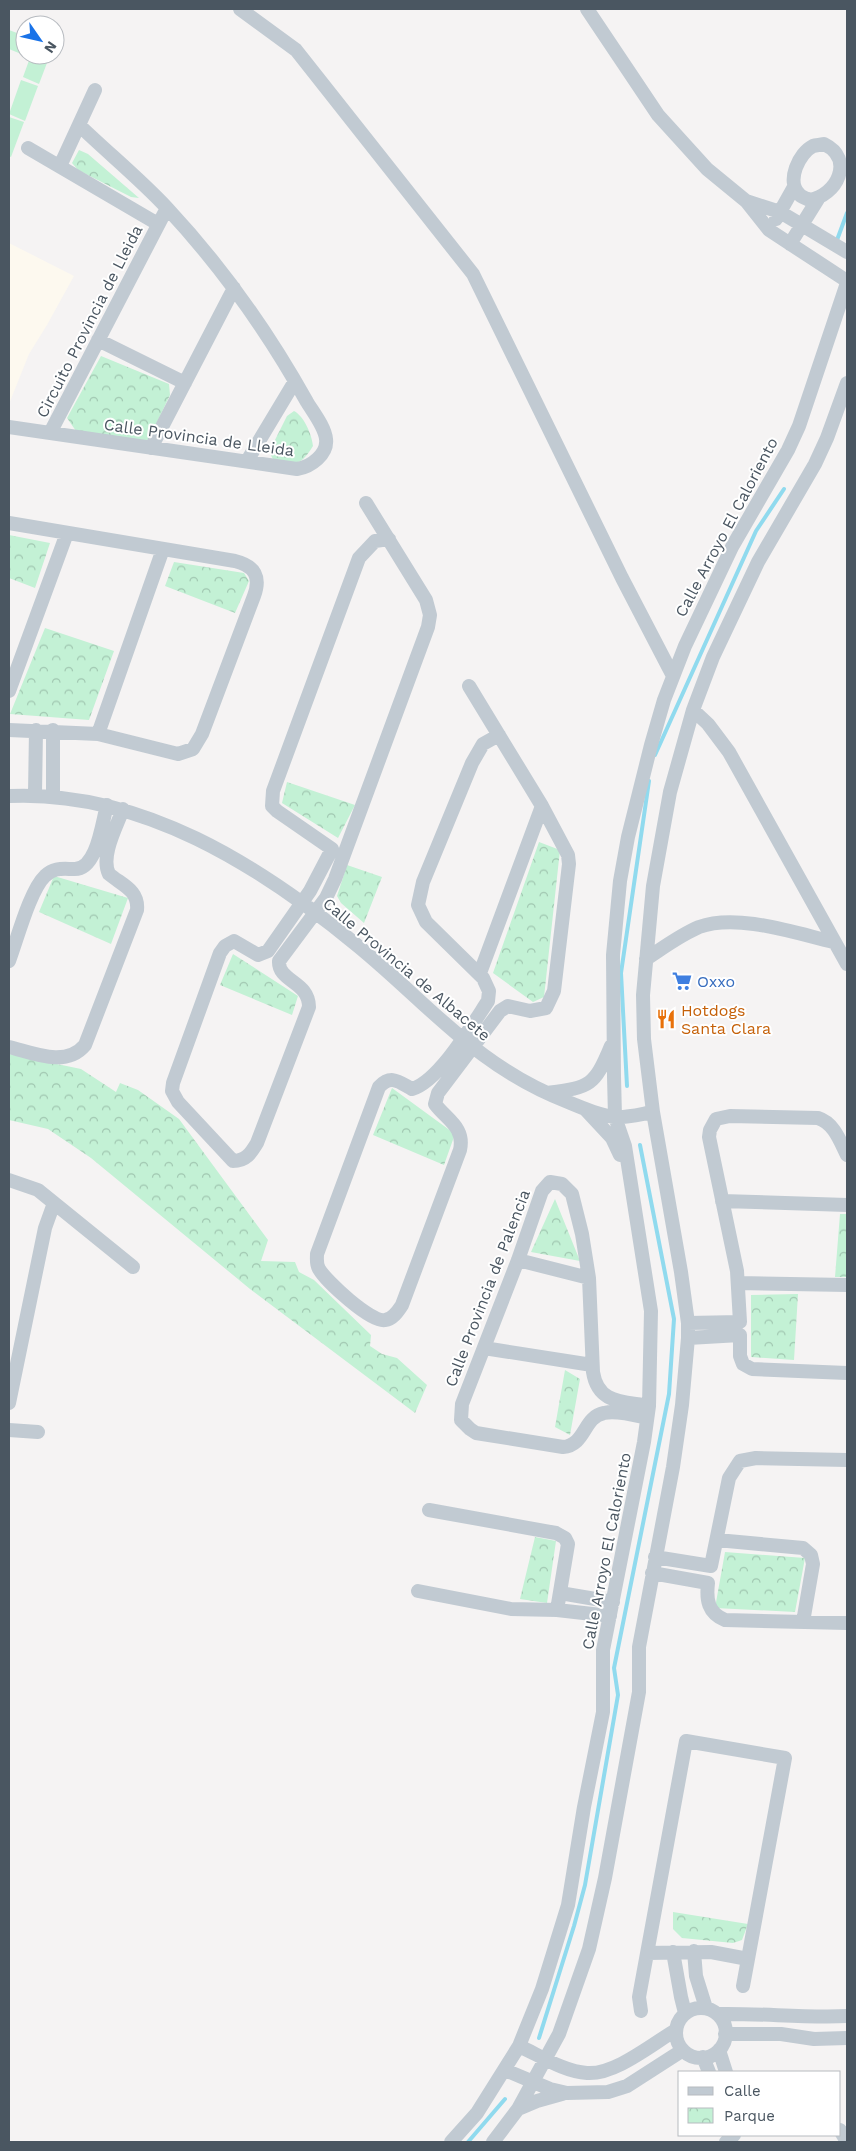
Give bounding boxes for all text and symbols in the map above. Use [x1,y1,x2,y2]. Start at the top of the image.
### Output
north arrow [15,15,65,65]
text: N [41,38,60,56]
street label: Circuito Provincia de Lleida [32,222,146,421]
street label: Calle Provincia de Lleida [103,415,295,460]
street label: Calle Arroyo El Caloriento [671,434,782,620]
street label: Calle Provincia de Albacete [319,894,494,1045]
supermarket icon: Oxxo [671,970,693,992]
place label: Oxxo [697,972,735,991]
place label: Hotdogs Santa Clara [681,1001,771,1038]
restaurant icon: Hotdogs Santa Clara [655,1008,677,1030]
street label: Calle Provincia de Palencia [441,1187,534,1390]
street label: Calle Arroyo El Caloriento [578,1451,635,1651]
legend [678,2071,841,2136]
text: Calle [724,2082,761,2100]
text: Parque [724,2107,775,2125]

